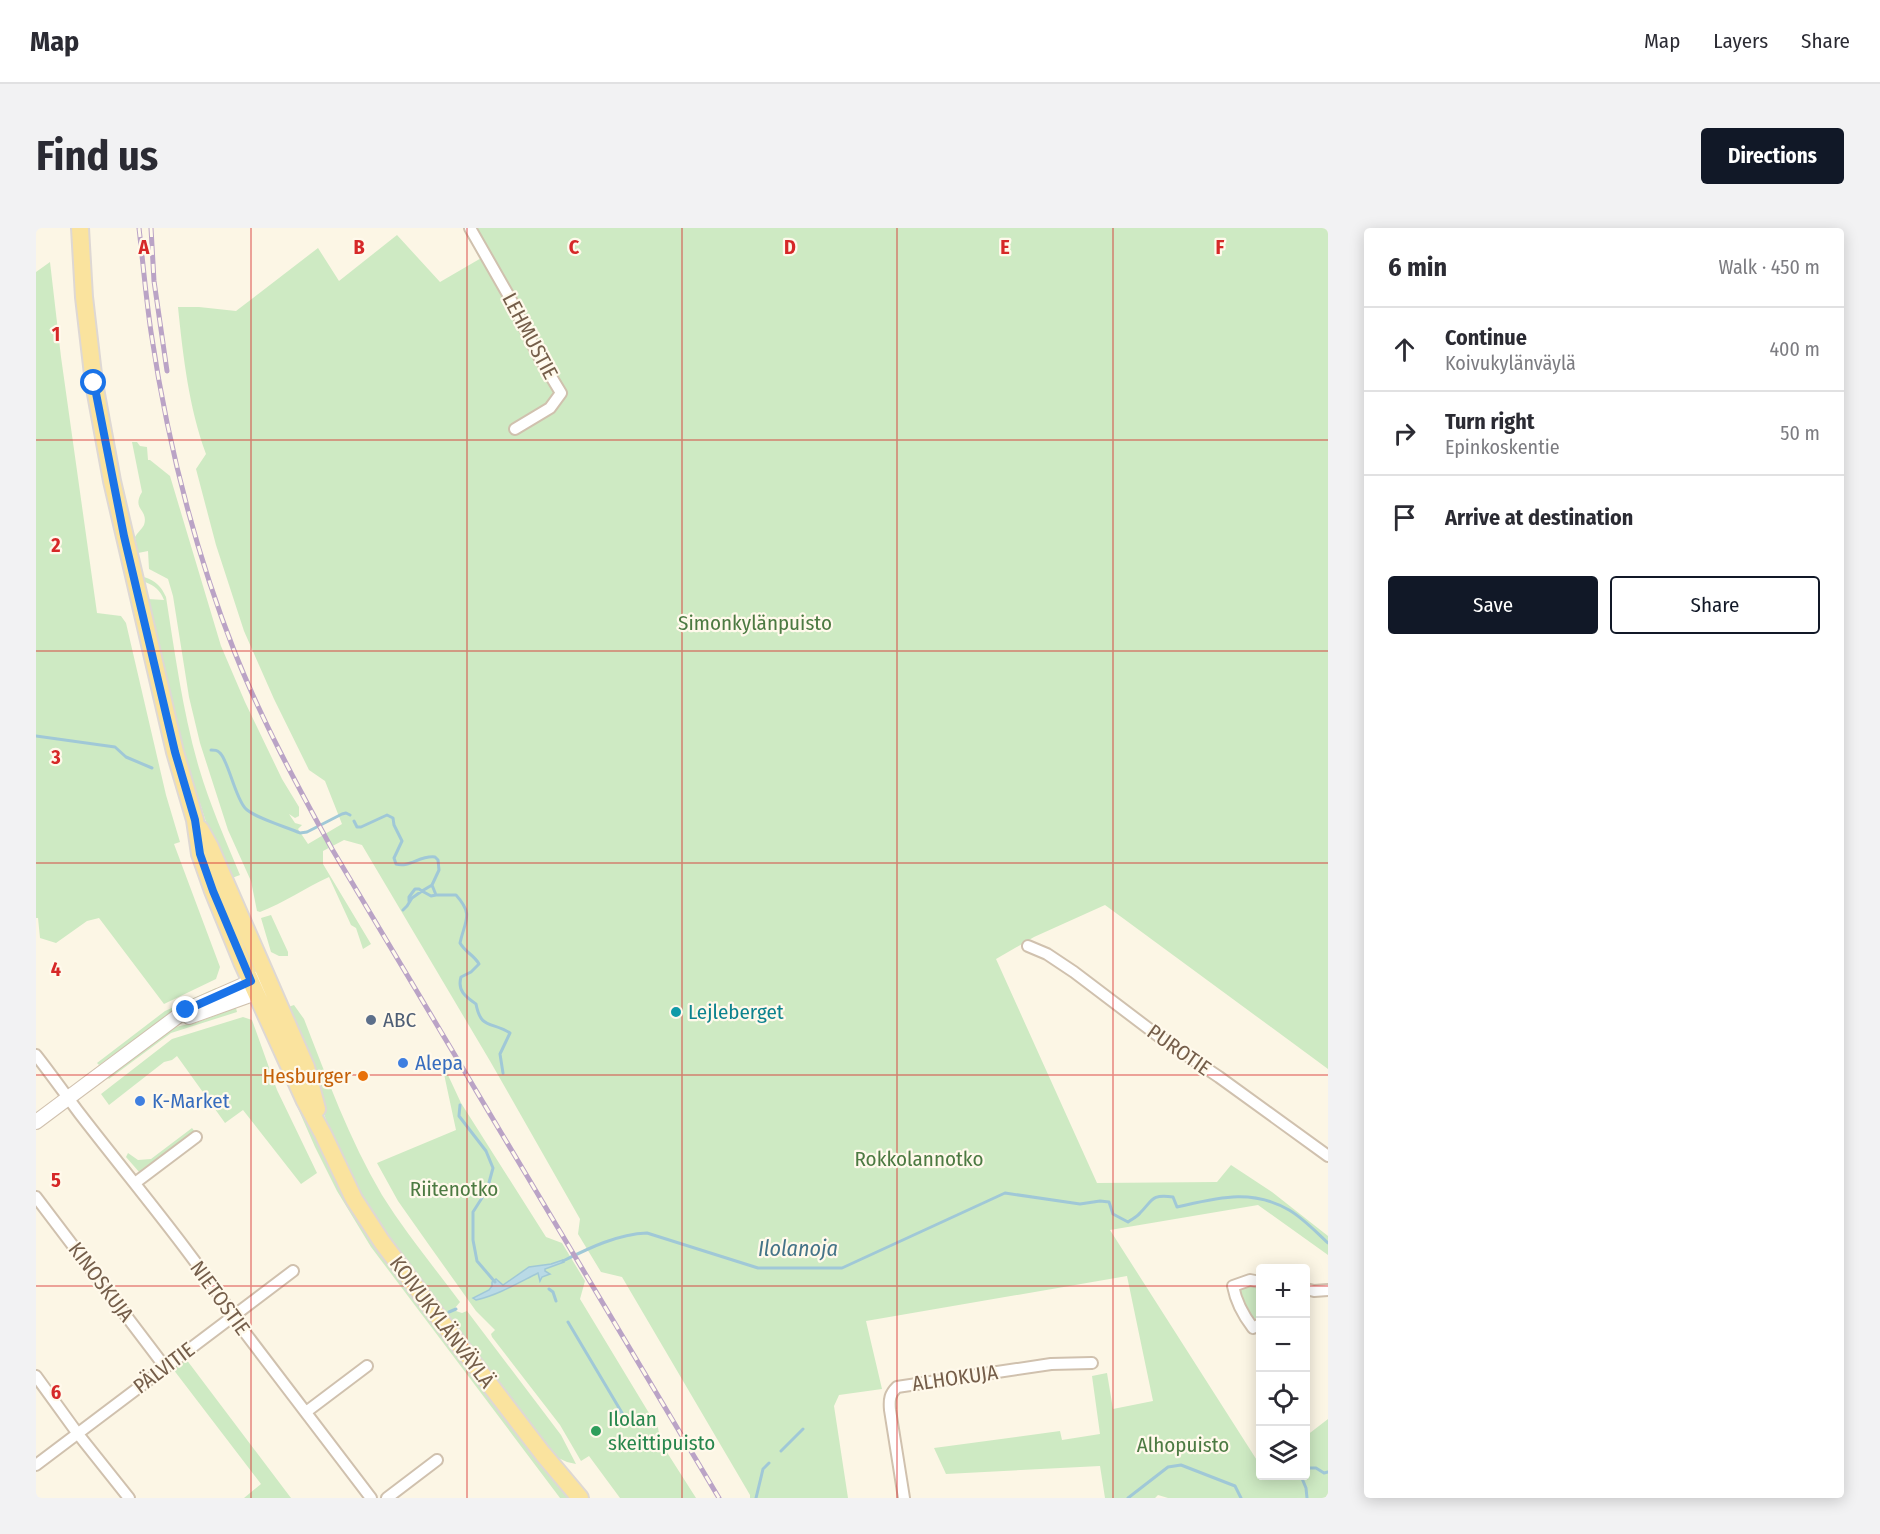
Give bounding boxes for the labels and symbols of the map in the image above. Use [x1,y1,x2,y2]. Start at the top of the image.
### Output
text: A [138,235,151,259]
text: B [353,235,365,259]
text: C [569,235,580,259]
text: D [784,235,796,259]
text: E [1000,235,1010,259]
text: F [1216,235,1225,259]
street label: LEHMUSTIE [496,288,564,384]
text: 1 [52,322,60,346]
route start [80,369,106,395]
text: 2 [50,533,61,557]
park label: Simonkylänpuisto [678,610,832,636]
text: 3 [50,745,61,769]
text: 4 [51,957,61,981]
route end [172,996,198,1022]
place label: Lejleberget [688,999,784,1025]
marker: Lejleberget [669,1005,683,1019]
place label: ABC [383,1007,417,1033]
marker: ABC [364,1013,378,1027]
street label: PUROTIE [1142,1019,1216,1081]
place label: Alepa [415,1050,463,1076]
marker: Alepa [396,1056,410,1070]
place label: Hesburger [263,1063,352,1089]
marker: Hesburger [356,1069,370,1083]
place label: K-Market [152,1088,230,1114]
marker: K-Market [133,1094,147,1108]
park label: Rokkolannotko [854,1146,984,1172]
text: 5 [51,1168,61,1192]
park label: Riitenotko [410,1176,498,1202]
water label: Ilolanoja [758,1235,838,1262]
street label: KINOSKUJA [63,1237,139,1327]
street label: KOIVUKYLÄNVÄYLÄ [384,1251,500,1393]
street label: NIETOSTIE [184,1256,256,1340]
street label: PÄLVITIE [128,1337,200,1399]
street label: ALHOKUJA [910,1359,1000,1397]
text: 6 [51,1380,61,1404]
place label: Ilolan skeittipuisto [608,1406,715,1456]
marker: Ilolan skeittipuisto [589,1424,603,1438]
park label: Alhopuisto [1137,1432,1229,1458]

